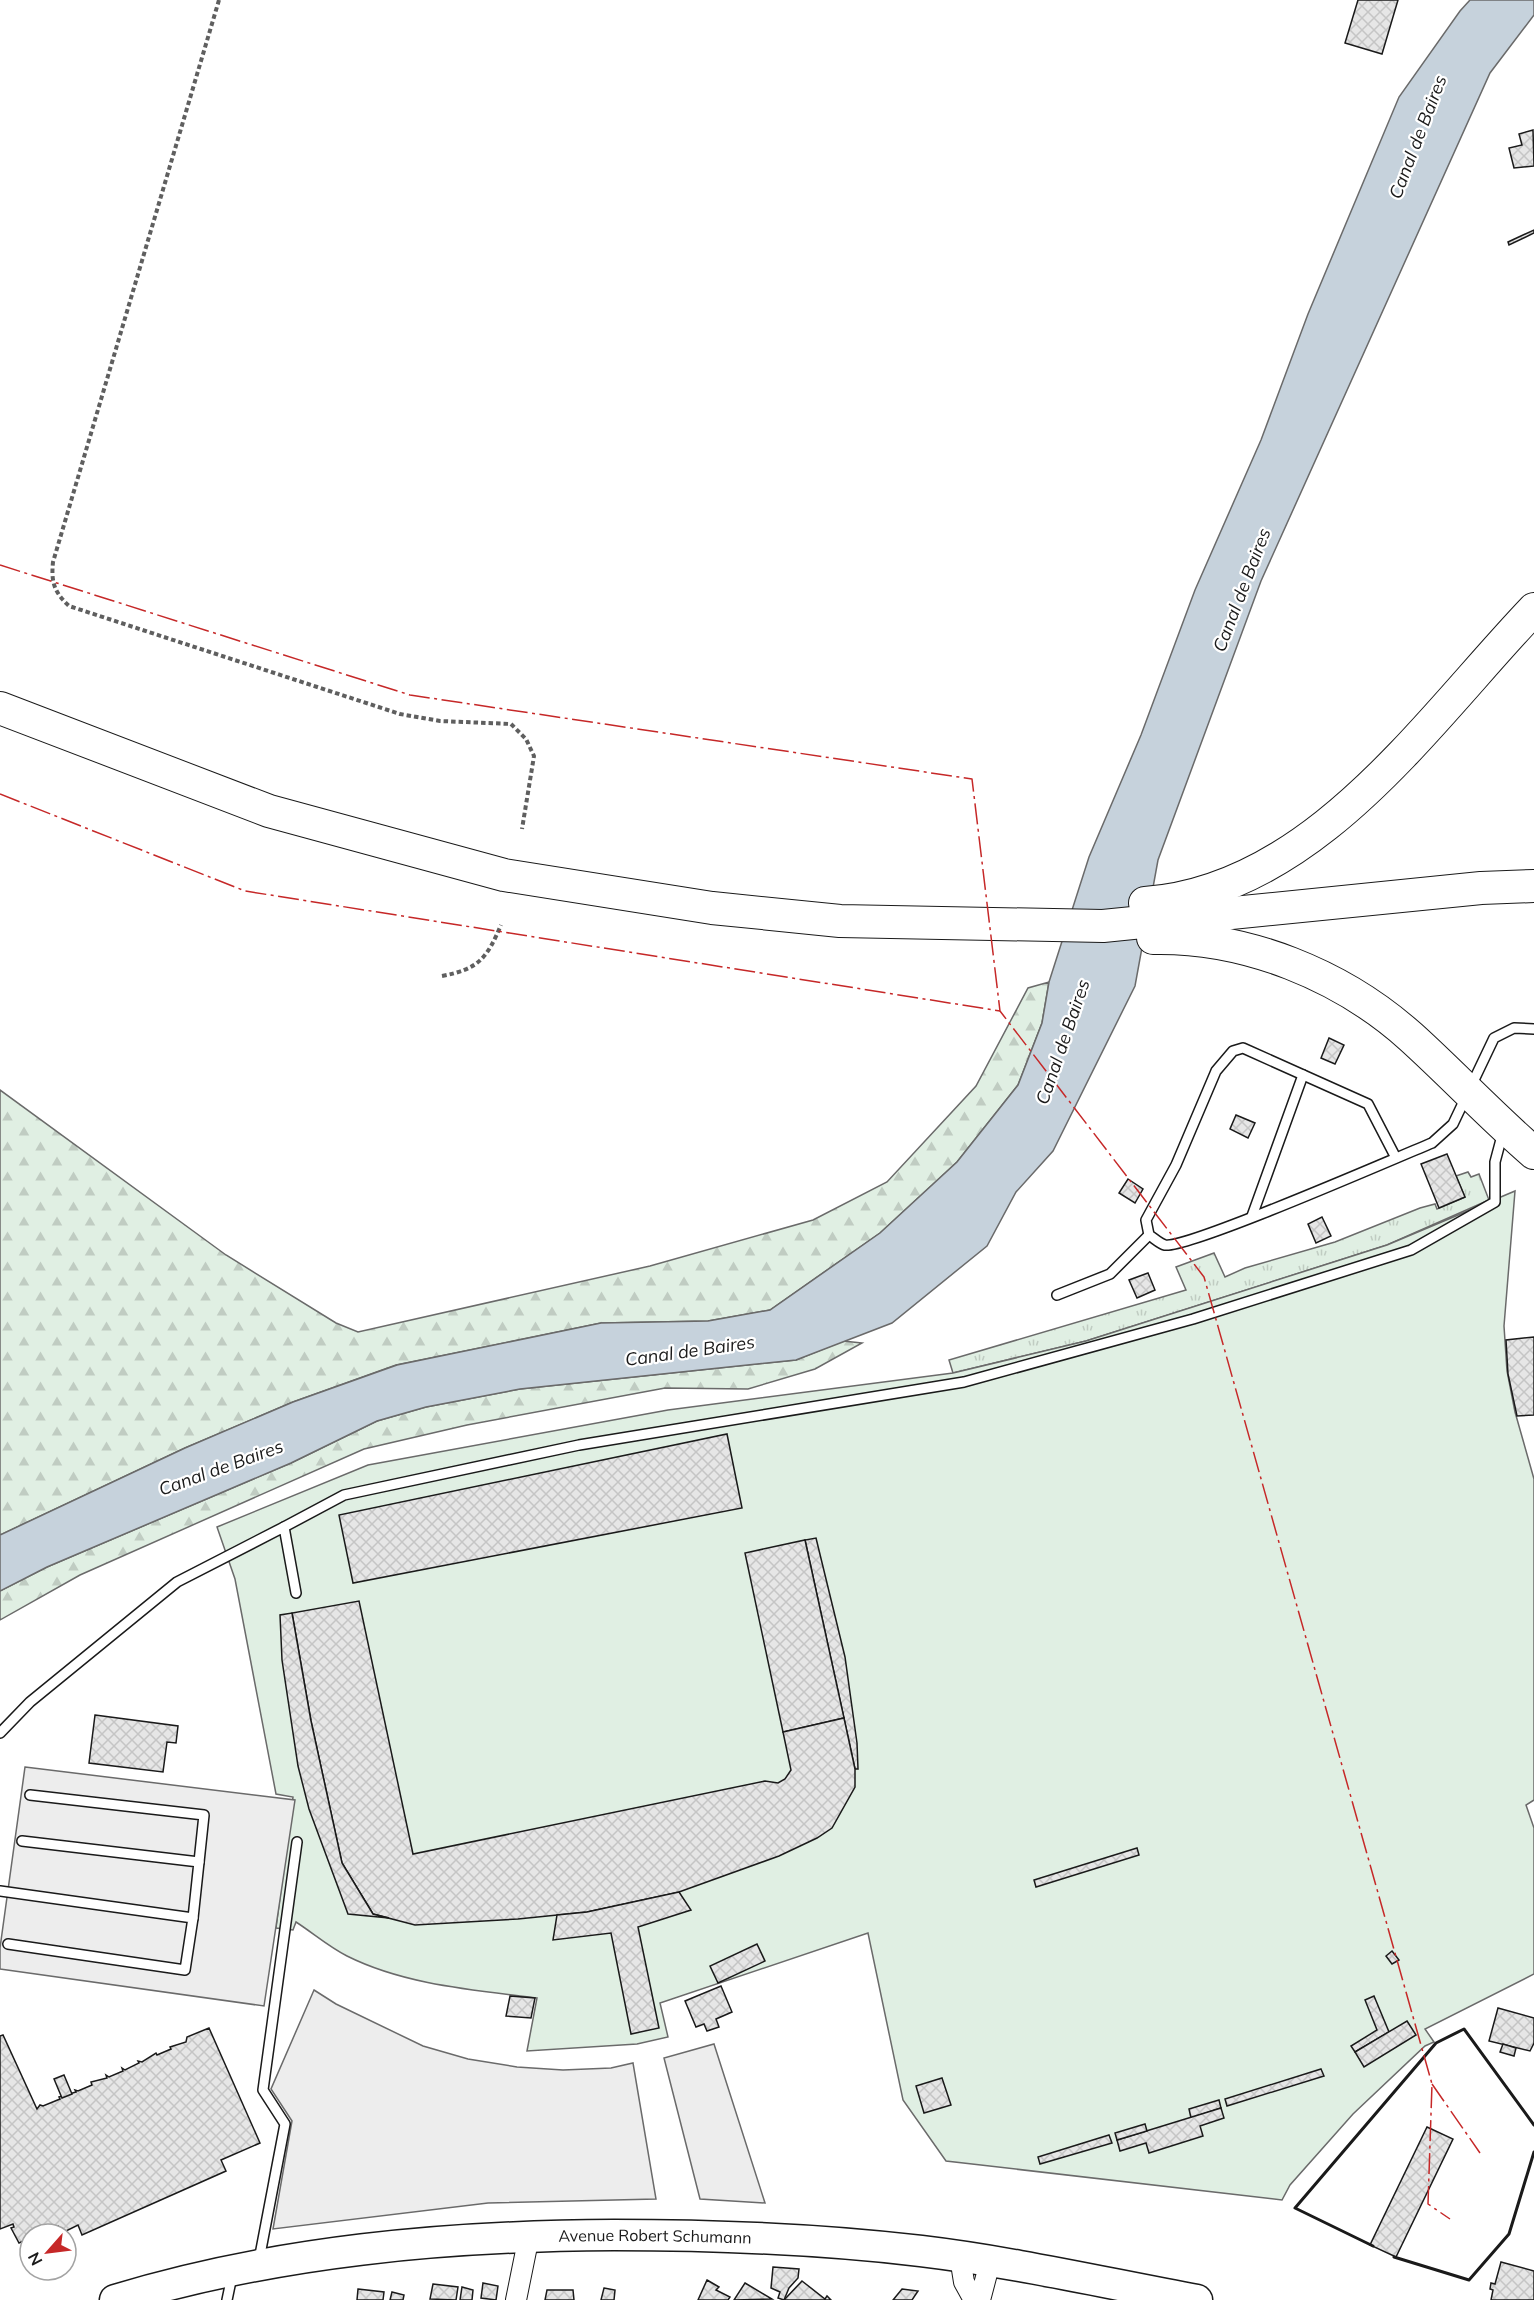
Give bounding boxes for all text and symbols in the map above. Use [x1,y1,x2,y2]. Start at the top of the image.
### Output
water label: Canal de Baires [1383,72,1452,202]
water label: Canal de Baires [1207,525,1276,655]
water label: Canal de Baires [1030,976,1095,1107]
water label: Canal de Baires [624,1330,756,1371]
water label: Canal de Baires [155,1434,286,1501]
north arrow [18,2222,78,2282]
street label: Avenue Robert Schumann [558,2225,752,2248]
text: N [23,2249,46,2269]

